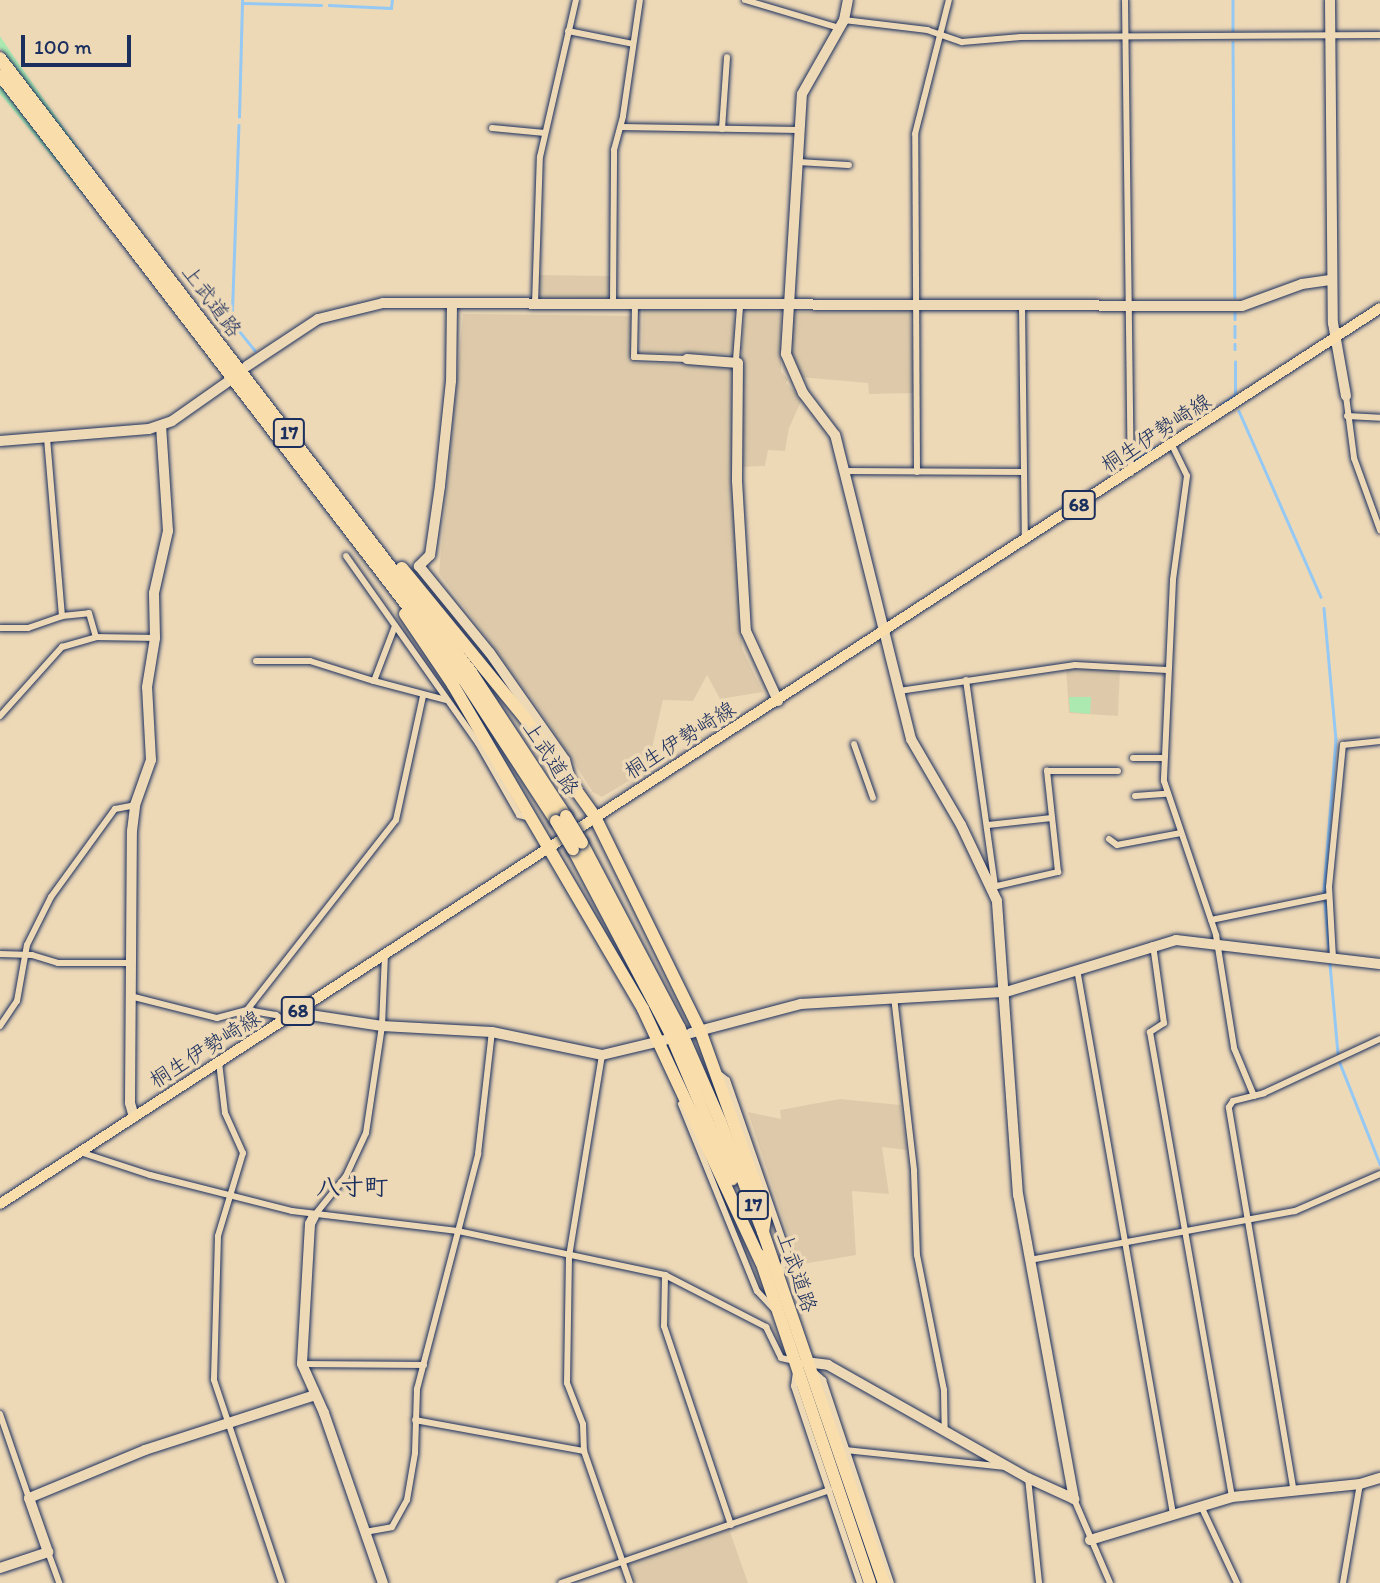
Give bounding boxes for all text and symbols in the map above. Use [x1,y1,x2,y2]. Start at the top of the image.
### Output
scale bar [24,21,135,65]
text: 100 m [34,34,92,59]
street label: 上武道路 [177,260,247,342]
street label: 桐生伊勢崎線 [1096,388,1216,478]
road number: 17 [272,418,306,448]
road number: 68 [1062,490,1096,520]
street label: 桐生伊勢崎線 [620,696,740,784]
street label: 上武道路 [518,716,584,800]
road number: 68 [280,995,316,1026]
street label: 桐生伊勢崎線 [145,1005,265,1093]
district label: 八寸町 [316,1173,388,1201]
road number: 17 [736,1190,770,1220]
street label: 上武道路 [771,1228,823,1316]

